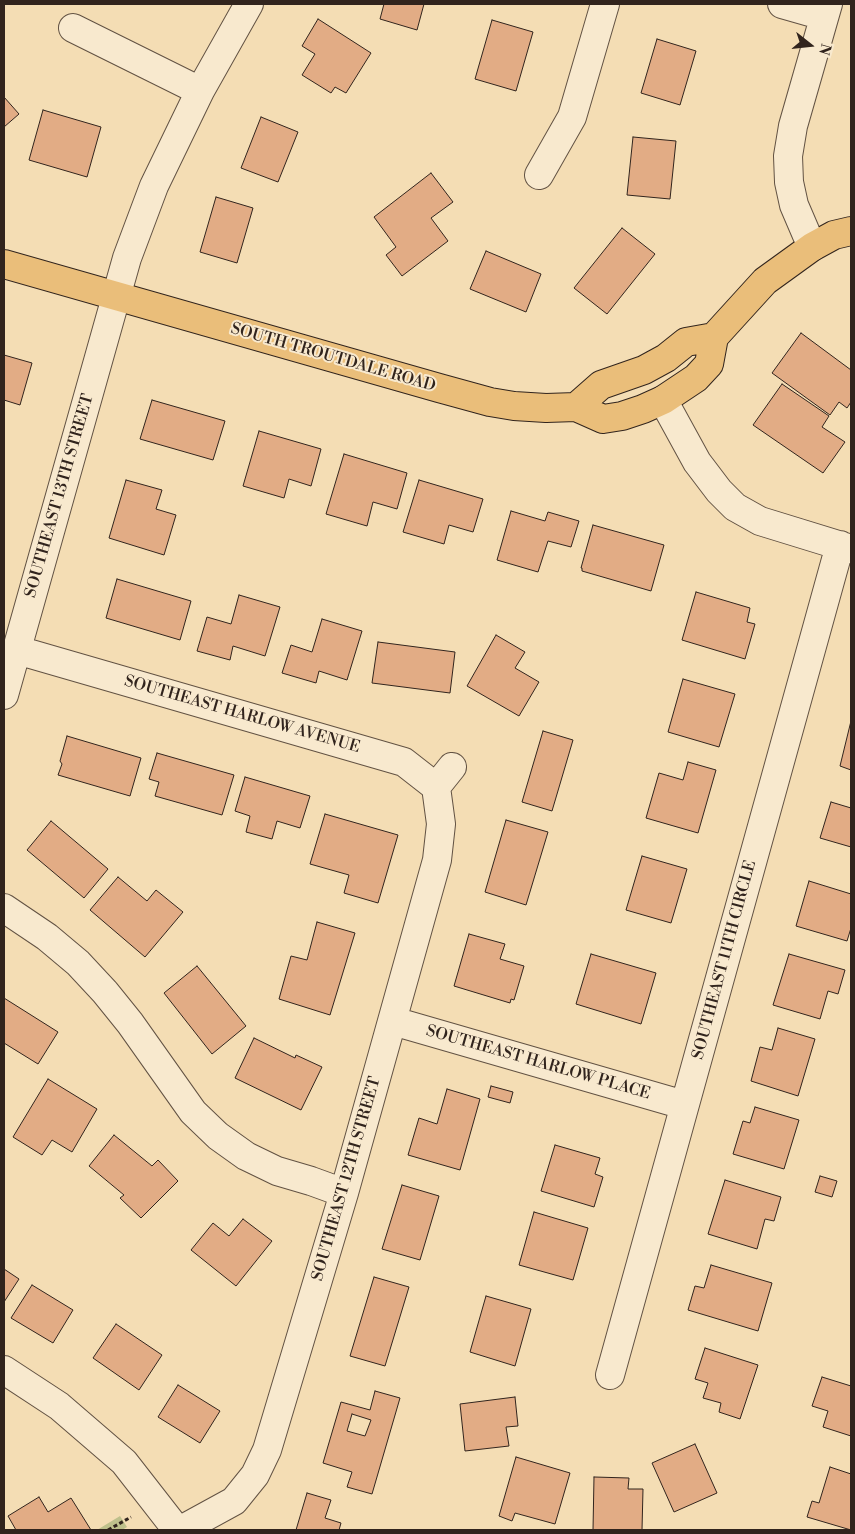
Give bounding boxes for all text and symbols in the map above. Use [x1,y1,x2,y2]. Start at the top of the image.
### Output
north arrow [785,20,835,70]
text: N [814,41,835,57]
street label: SOUTH TROUTDALE ROAD [228,320,438,396]
street label: SOUTHEAST 13TH STREET [22,392,98,600]
street label: SOUTHEAST HARLOW AVENUE [122,672,362,758]
street label: SOUTHEAST 11TH CIRCLE [689,858,761,1062]
street label: SOUTHEAST HARLOW PLACE [424,1022,652,1104]
street label: SOUTHEAST 12TH STREET [309,1075,385,1283]

